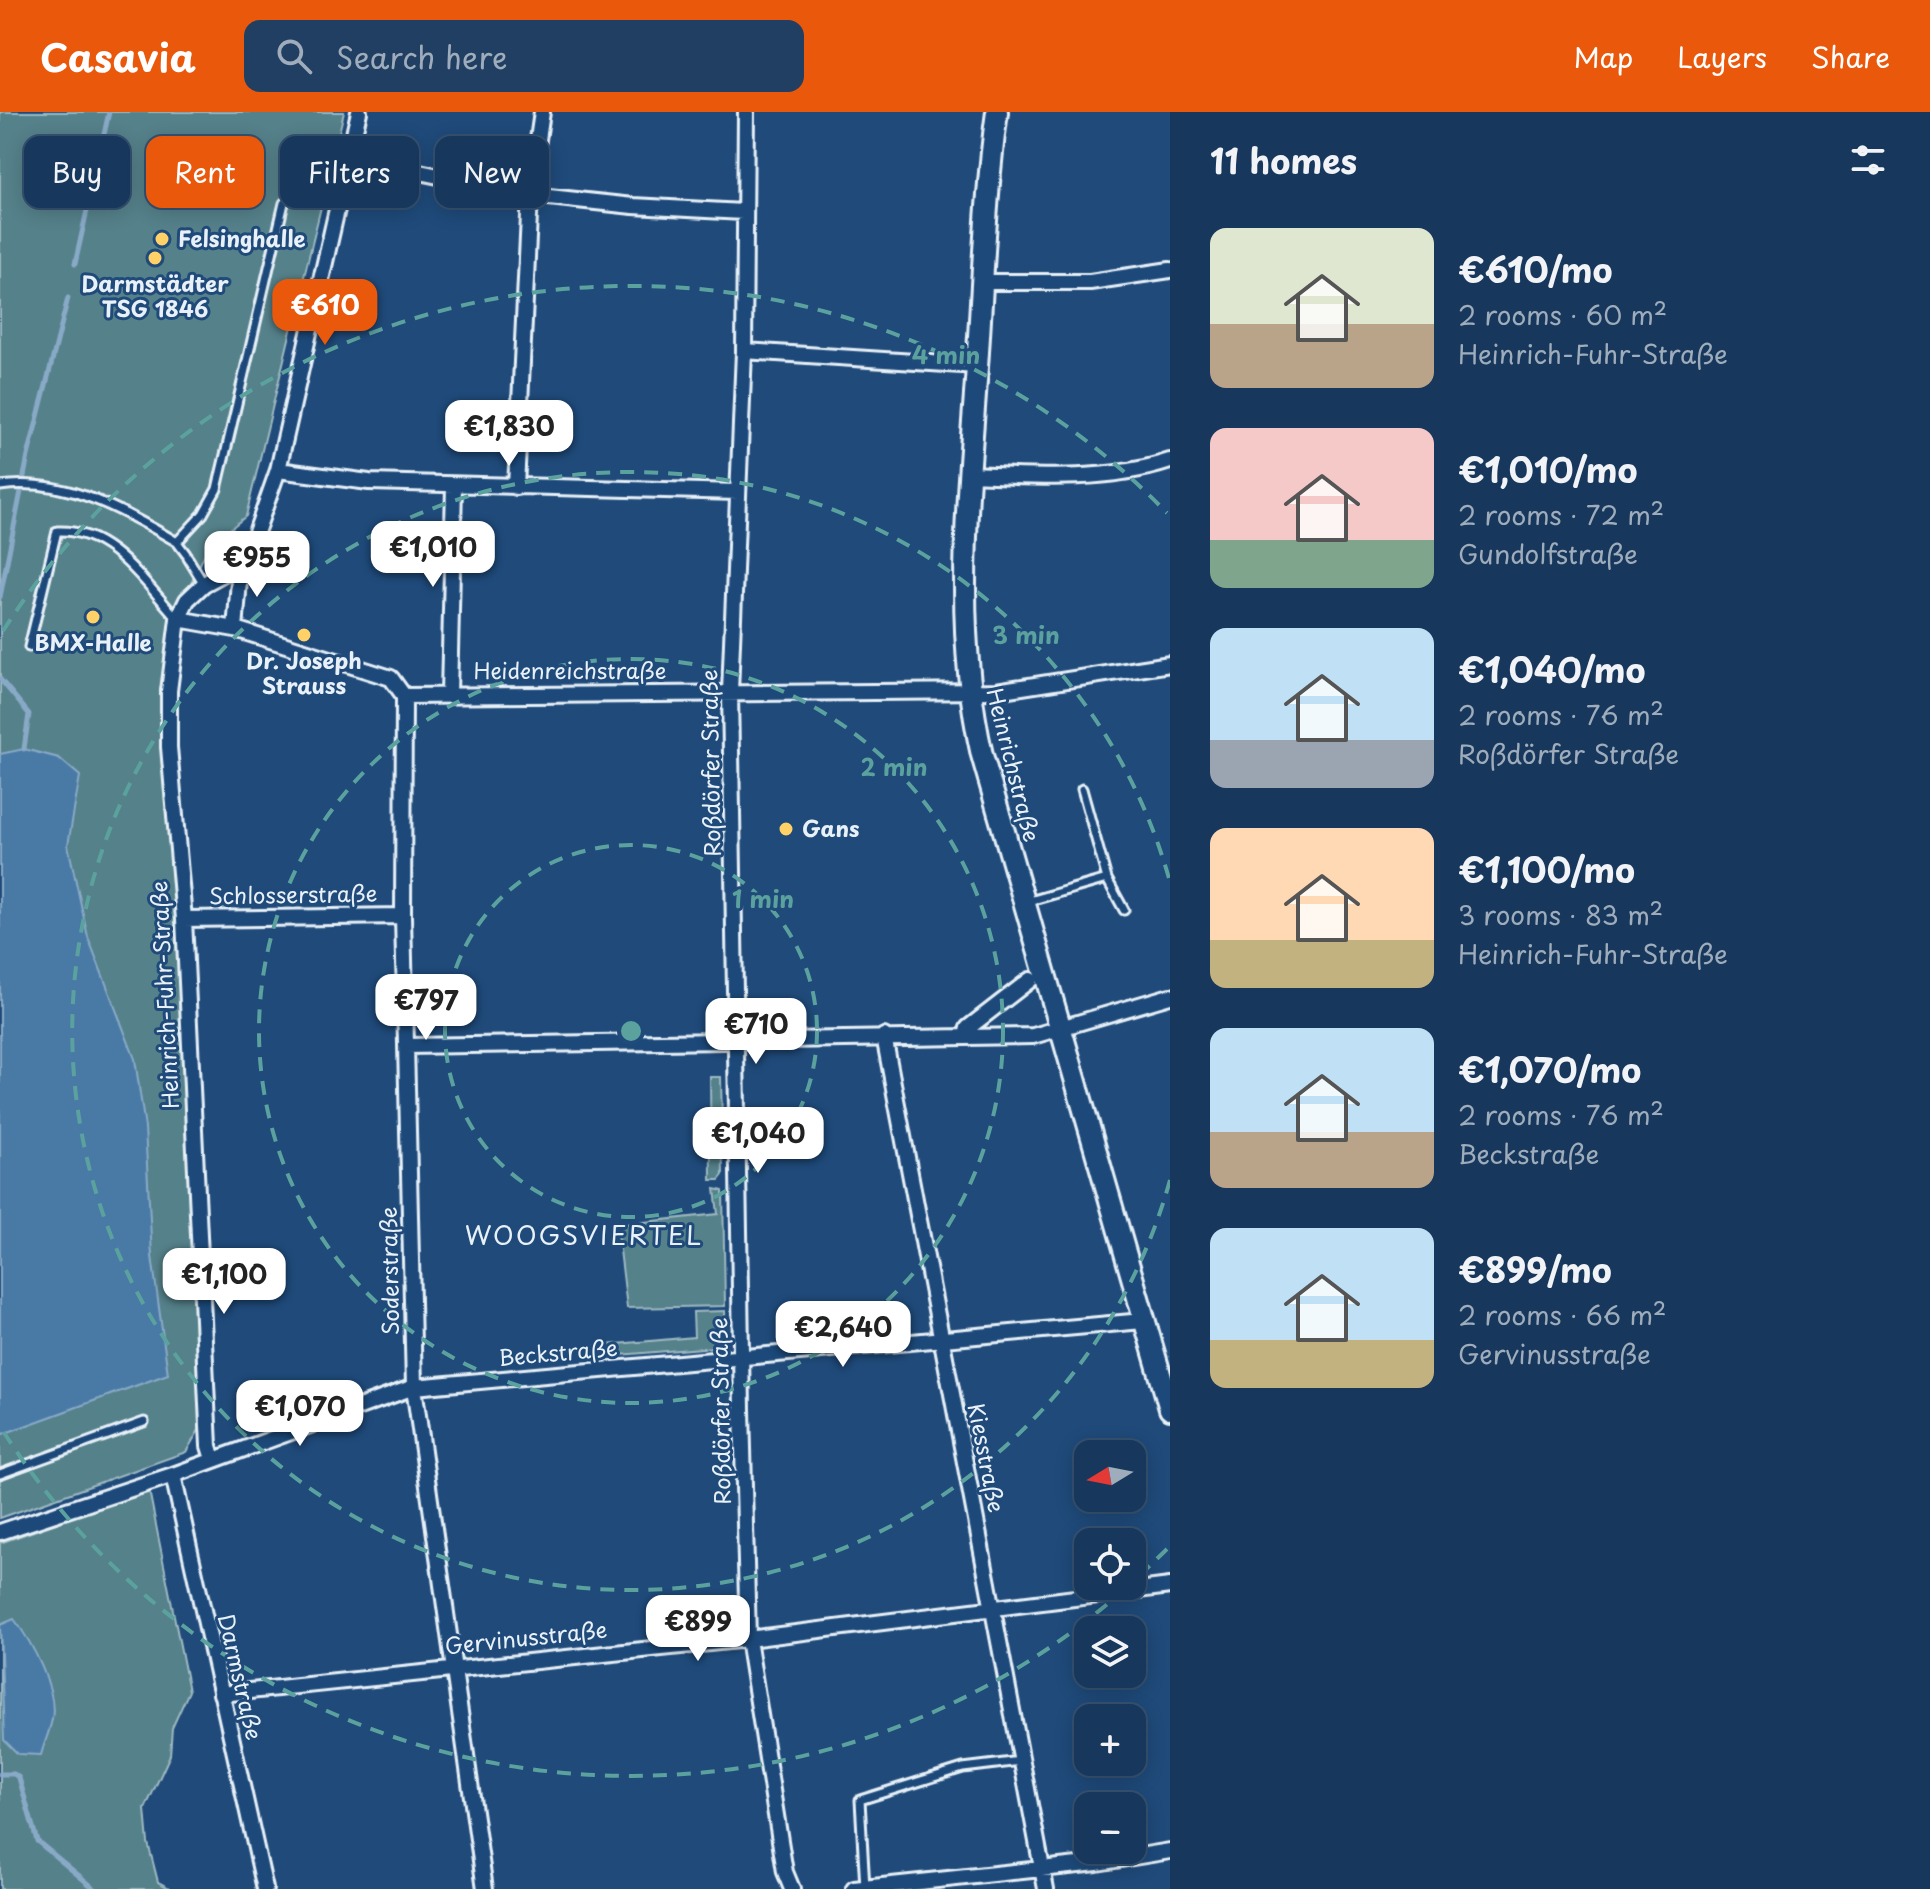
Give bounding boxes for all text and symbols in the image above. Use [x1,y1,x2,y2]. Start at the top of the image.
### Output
search box [244,20,804,92]
text: Casavia [40,28,196,85]
icon: search [272,34,316,78]
text: Search here [336,34,507,79]
text: Map [1573,35,1633,78]
text: Layers [1677,35,1767,78]
text: Share [1811,35,1890,78]
text: 11 homes [1210,134,1357,186]
chip: Buy [24,136,130,208]
chip: Rent [146,136,264,208]
chip: Filters [280,136,419,208]
chip: New [435,136,549,208]
icon: filters [1846,138,1890,182]
place label: Felsinghalle [178,221,306,254]
marker: Felsinghalle [153,230,171,248]
text: €610/mo [1458,243,1613,295]
marker: Darmstädter TSG 1846 [146,249,164,267]
icon: home [1274,260,1370,356]
place label: Darmstädter TSG 1846 [81,266,229,324]
pin: €610 [278,279,372,347]
text: €610 [290,285,360,324]
text: 2 rooms · 60 m² [1458,295,1667,334]
text: Heinrich-Fuhr-Straße [1458,334,1728,373]
text: 4 min [912,336,980,372]
pin: €1,830 [444,400,574,468]
text: €1,830 [463,406,555,445]
text: €1,010/mo [1458,443,1637,495]
icon: home [1274,460,1370,556]
text: 2 rooms · 72 m² [1458,495,1664,534]
pin: €1,010 [368,521,498,589]
text: €1,010 [389,527,477,566]
pin: €955 [210,531,304,599]
text: Gundolfstraße [1458,534,1638,573]
text: €955 [222,537,292,576]
marker: BMX-Halle [84,608,102,626]
text: 3 min [992,616,1060,652]
place label: BMX-Halle [34,625,152,658]
marker: Dr. Joseph Strauss [295,626,313,644]
place label: Dr. Joseph Strauss [246,643,362,701]
text: €1,040/mo [1458,643,1646,695]
street label: Heidenreichstraße [474,653,666,686]
icon: home [1274,660,1370,756]
street label: Roßdörfer Straße [691,669,728,857]
street label: Heinrichstraße [979,684,1050,845]
text: 2 rooms · 76 m² [1458,695,1664,734]
text: Roßdörfer Straße [1458,734,1679,773]
text: 2 min [860,748,928,784]
place label: Gans [802,811,860,844]
marker: Gans [777,820,795,838]
text: €1,100/mo [1458,843,1635,895]
icon: home [1274,860,1370,956]
street label: Schlosserstraße [208,876,378,911]
street label: Heinrich-Fuhr-Straße [141,880,186,1110]
text: 1 min [732,880,794,916]
text: 3 rooms · 83 m² [1458,895,1663,934]
text: Heinrich-Fuhr-Straße [1458,934,1728,973]
pin: €797 [379,974,473,1042]
text: €797 [393,980,459,1019]
pin: €710 [709,998,803,1066]
text: €710 [723,1004,789,1043]
centre of rings [617,1017,645,1045]
text: €1,070/mo [1458,1043,1641,1095]
icon: home [1274,1060,1370,1156]
text: 2 rooms · 76 m² [1458,1095,1664,1134]
pin: €1,040 [693,1107,823,1175]
text: €1,040 [711,1113,805,1152]
text: Beckstraße [1458,1134,1599,1173]
street label: Soderstraße [371,1206,406,1336]
district label: WOOGSVIERTEL [465,1215,703,1254]
text: €899/mo [1458,1243,1612,1295]
pin: €1,100 [159,1248,289,1316]
text: €1,100 [181,1254,267,1293]
icon: home [1274,1260,1370,1356]
text: 2 rooms · 66 m² [1458,1295,1667,1334]
pin: €2,640 [778,1301,908,1369]
text: €2,640 [794,1307,892,1346]
street label: Roßdörfer Straße [701,1317,738,1505]
street label: Beckstraße [497,1330,619,1373]
text: Gervinusstraße [1458,1334,1651,1373]
pin: €1,070 [235,1380,365,1448]
text: €1,070 [254,1386,346,1425]
street label: Kiesstraße [961,1400,1014,1515]
north arrow [1074,1440,1146,1512]
map controls [1074,1440,1146,1864]
button: locate [1074,1528,1146,1600]
pin: €899 [651,1595,745,1663]
text: €899 [664,1601,732,1640]
street label: Darmstraße [211,1610,272,1743]
street label: Gervinusstraße [443,1612,609,1661]
button: layers [1074,1616,1146,1688]
button: + [1074,1704,1146,1776]
button: − [1074,1792,1146,1864]

